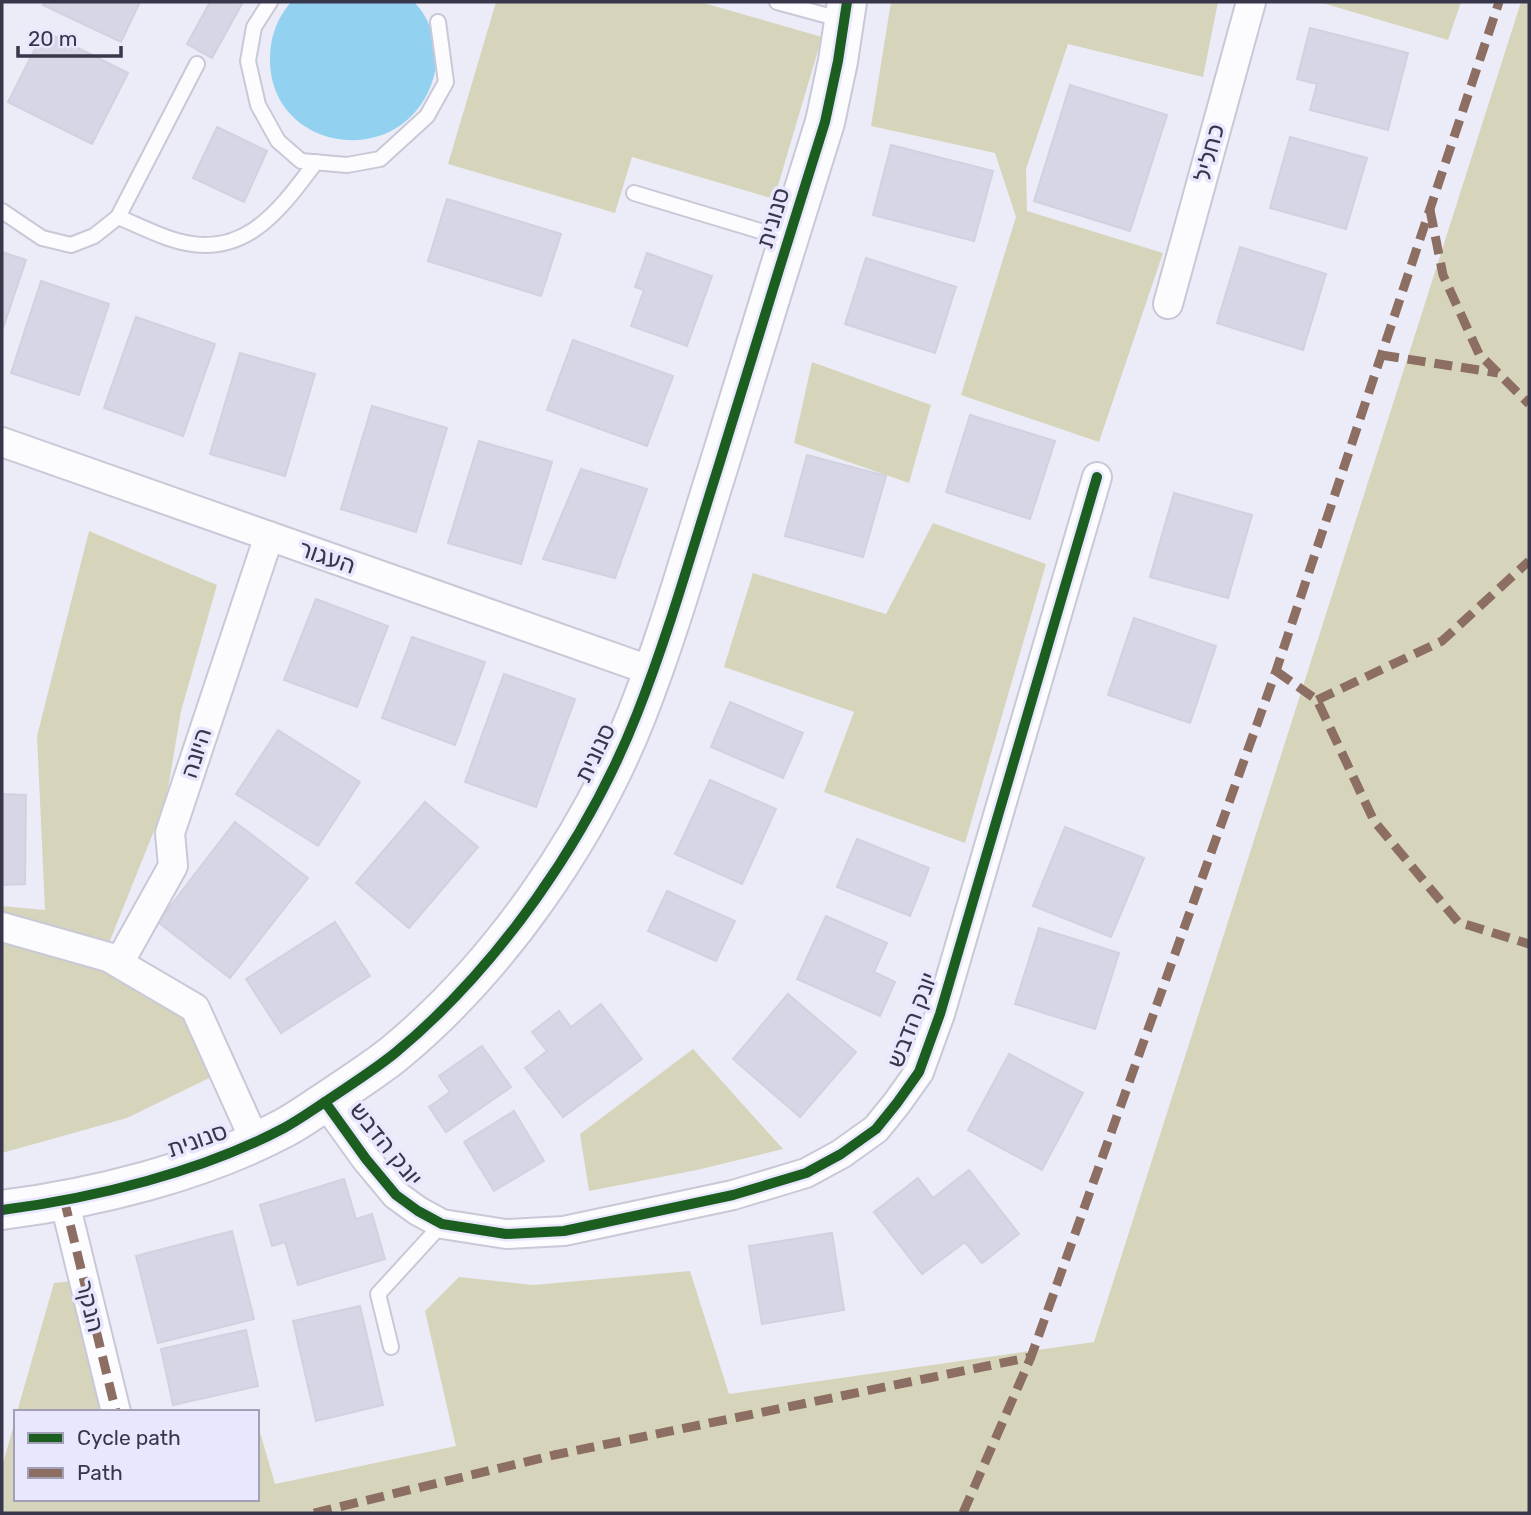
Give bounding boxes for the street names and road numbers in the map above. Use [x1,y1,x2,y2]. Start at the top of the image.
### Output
street label: כחליל [1188,121,1230,185]
street label: סנונית [751,184,795,252]
street label: העגור [295,534,359,580]
street label: סנונית [569,719,621,787]
street label: היונה [175,724,217,782]
street label: יונק הדבש [881,968,943,1072]
street label: יונק הדבש [344,1096,428,1192]
street label: סנונית [163,1117,231,1163]
street label: הנקר [70,1277,110,1335]

